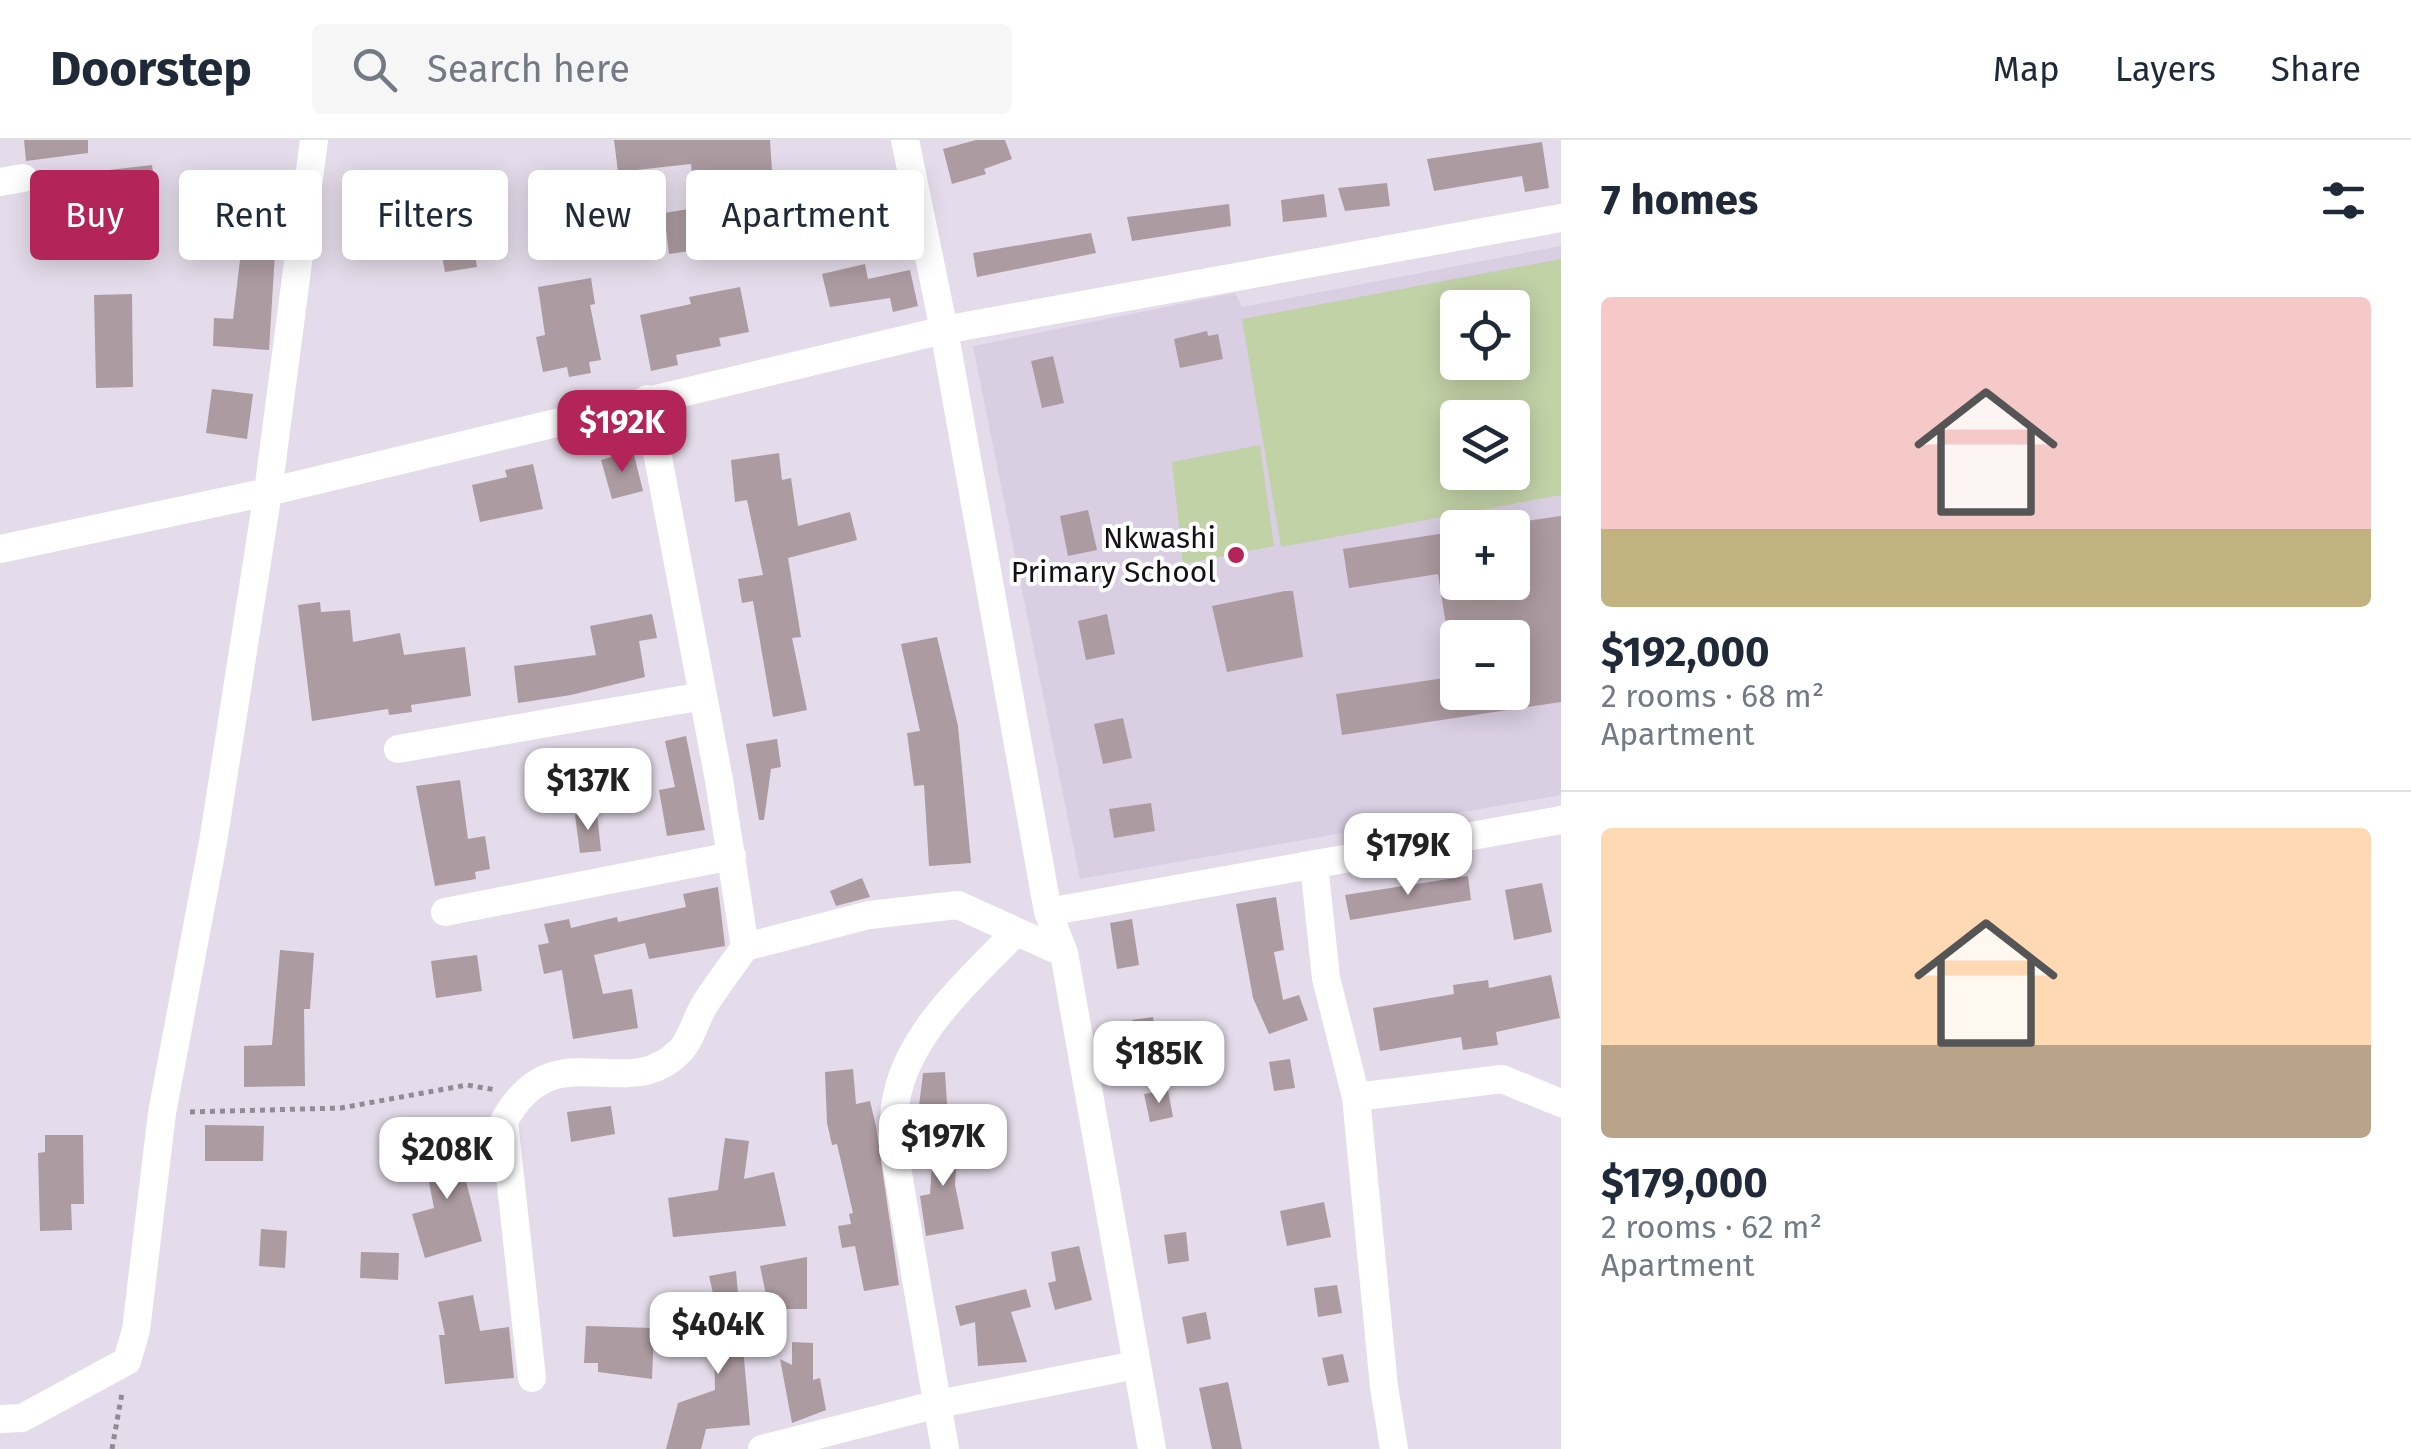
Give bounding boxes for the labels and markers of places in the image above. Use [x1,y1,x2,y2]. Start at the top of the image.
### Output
pin: $192K [552,390,692,475]
place label: Nkwashi Primary School [1011,520,1216,590]
marker: Nkwashi Primary School [1225,544,1247,566]
pin: $137K [518,748,658,833]
pin: $179K [1338,813,1478,898]
pin: $185K [1089,1021,1229,1106]
pin: $197K [873,1104,1013,1189]
pin: $208K [377,1117,517,1202]
pin: $404K [648,1292,788,1377]

